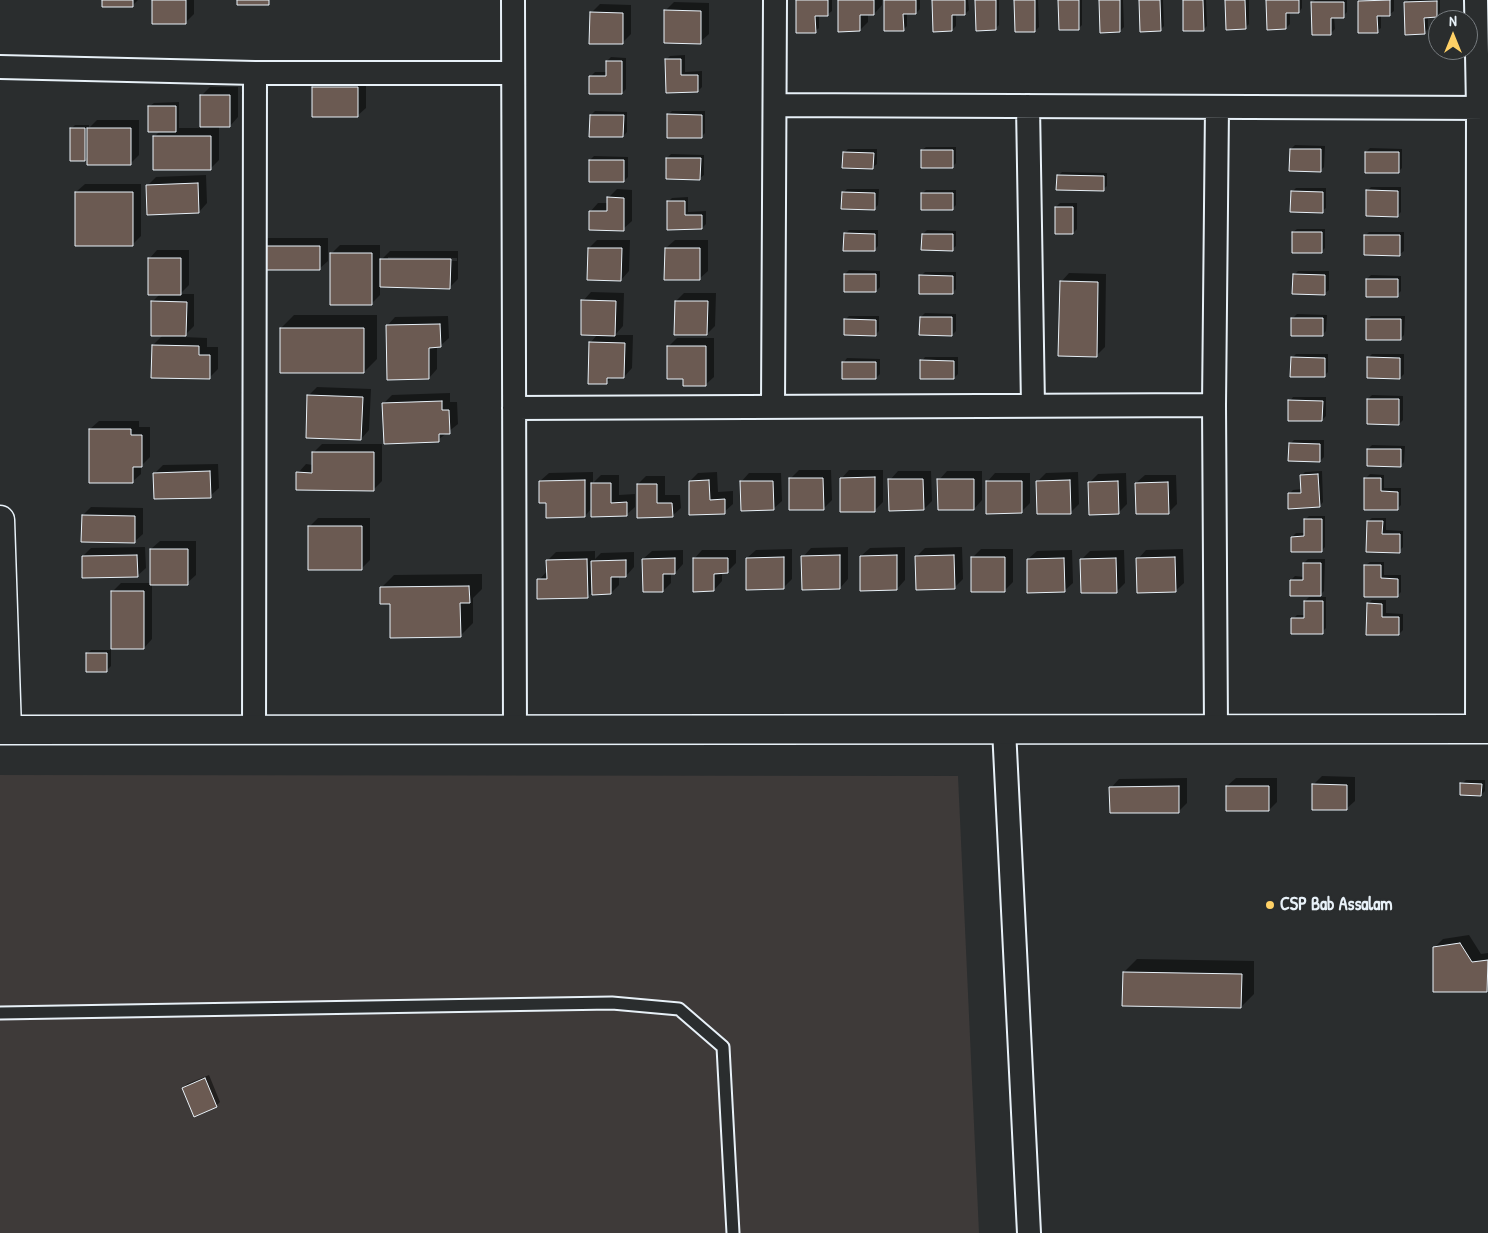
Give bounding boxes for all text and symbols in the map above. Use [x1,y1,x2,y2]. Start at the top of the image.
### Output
north arrow [1428,10,1478,60]
text: N [1449,11,1457,30]
place label: CSP Bab Assalam [1280,894,1392,916]
marker: CSP Bab Assalam [1264,899,1276,911]

